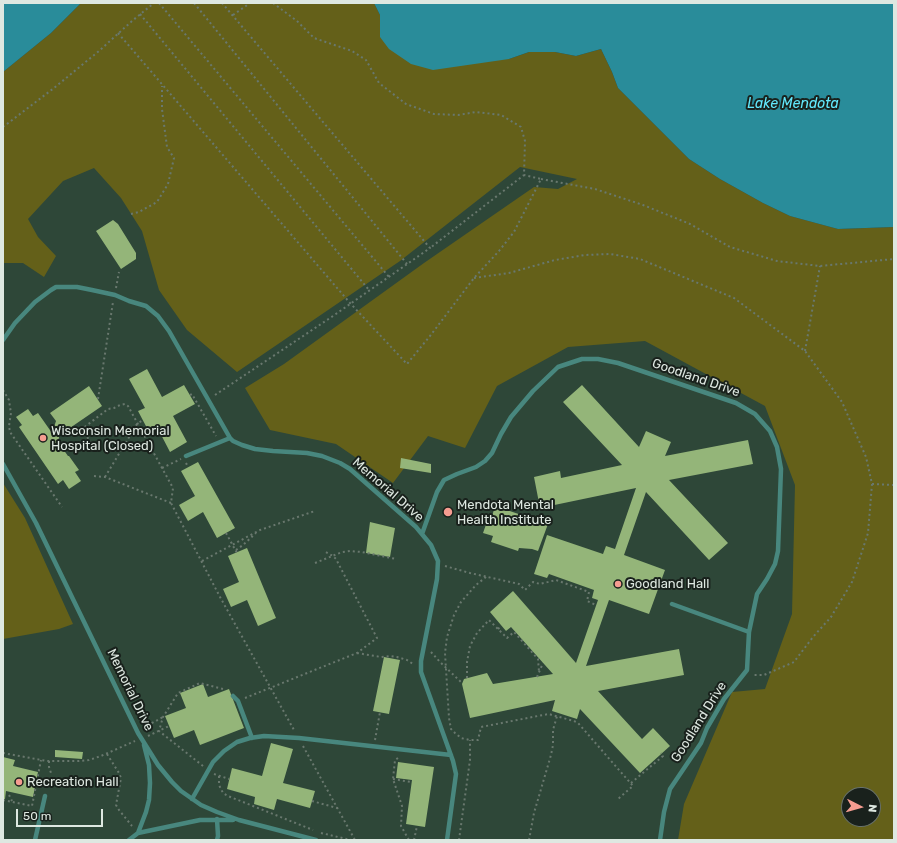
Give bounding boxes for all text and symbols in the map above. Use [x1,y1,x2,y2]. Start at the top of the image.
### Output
water label: Lake Mendota [747,96,839,112]
street label: Goodland Drive [650,356,742,400]
place label: Wisconsin Memorial Hospital (Closed) [51,423,170,454]
marker: Wisconsin Memorial Hospital (Closed) [38,433,48,443]
street label: Memorial Drive [349,455,427,525]
place label: Mendota Mental Health Institute [457,497,554,528]
marker: Mendota Mental Health Institute [442,506,454,518]
place label: Goodland Hall [626,576,709,592]
marker: Goodland Hall [613,579,623,589]
street label: Memorial Drive [103,646,157,734]
street label: Goodland Drive [668,679,730,765]
place label: Recreation Hall [27,774,119,790]
marker: Recreation Hall [14,777,24,787]
north arrow [841,787,881,827]
scale bar [18,801,105,827]
text: N [866,804,879,813]
text: 50 m [23,809,51,823]

